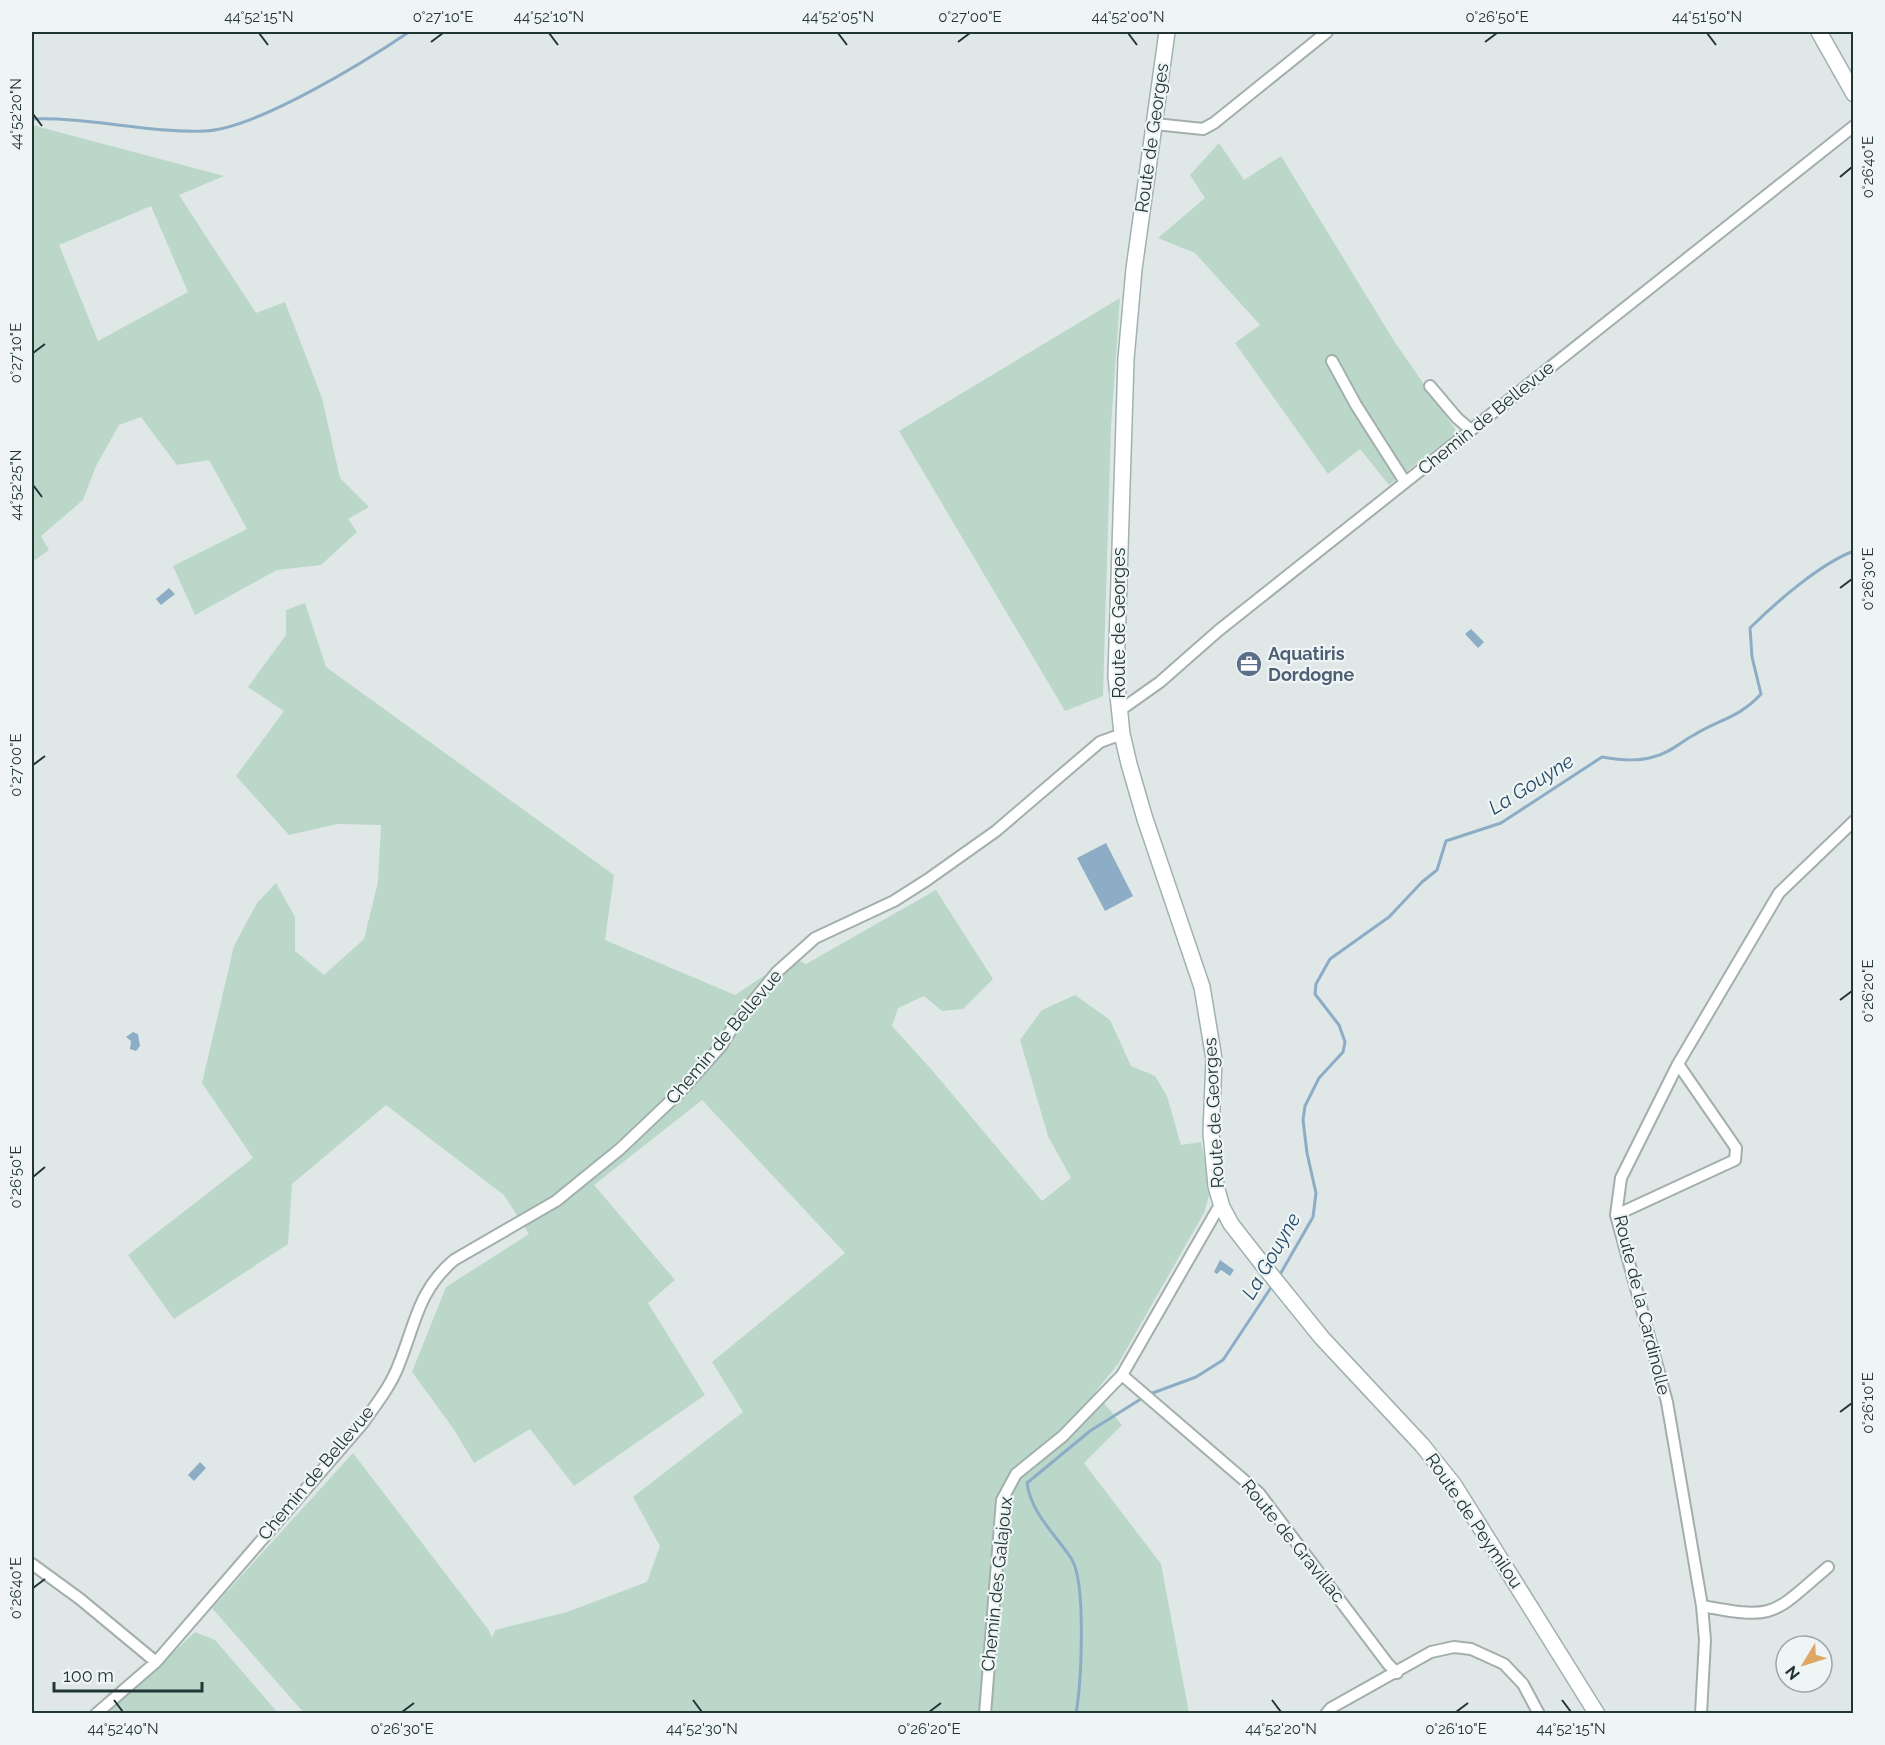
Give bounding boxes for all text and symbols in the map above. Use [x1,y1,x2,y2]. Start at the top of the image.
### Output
text: 44°52'15"N [224,8,294,26]
text: 0°27'10"E [413,8,473,26]
text: 44°52'10"N [514,8,584,26]
text: 44°52'05"N [802,8,874,26]
text: 0°27'00"E [938,8,1002,26]
text: 44°52'00"N [1091,8,1165,26]
text: 0°26'50"E [1465,8,1529,26]
text: 44°51'50"N [1672,8,1742,26]
street label: Route de Georges [1131,61,1172,214]
text: 44°52'20"N [7,78,25,150]
text: 0°26'40"E [1859,136,1877,198]
text: 0°27'10"E [7,323,25,383]
street label: Chemin de Bellevue [1413,356,1558,479]
text: 44°52'25"N [7,450,25,520]
street label: Route de Georges [1108,547,1129,698]
text: 0°26'30"E [1859,547,1877,611]
place label: Aquatiris Dordogne [1268,643,1354,685]
office icon: Aquatiris Dordogne [1234,649,1264,679]
text: 0°27'00"E [7,733,25,797]
water label: La Gouyne [1484,748,1578,820]
text: 0°26'20"E [1859,959,1877,1023]
street label: Chemin de Bellevue [661,965,786,1108]
street label: Route de Georges [1199,1037,1228,1189]
text: 0°26'50"E [7,1145,25,1209]
water label: La Gouyne [1237,1208,1305,1303]
street label: Route de la Cardinolle [1610,1213,1675,1397]
text: 0°26'10"E [1859,1372,1877,1434]
street label: Chemin de Bellevue [253,1401,378,1544]
street label: Route de Peymilou [1422,1449,1527,1592]
street label: Route de Gravillac [1237,1475,1349,1606]
street label: Chemin des Galajoux [977,1495,1016,1673]
text: 0°26'40"E [7,1557,25,1619]
north arrow [1774,1634,1834,1694]
scale bar [54,1655,202,1693]
text: N [1781,1662,1804,1684]
text: 100 m [63,1665,114,1686]
text: 44°52'40"N [88,1720,159,1738]
text: 0°26'30"E [370,1720,434,1738]
text: 44°52'30"N [666,1720,738,1738]
text: 0°26'20"E [897,1720,961,1738]
text: 44°52'20"N [1245,1720,1317,1738]
text: 0°26'10"E [1425,1720,1487,1738]
text: 44°52'15"N [1536,1720,1606,1738]

